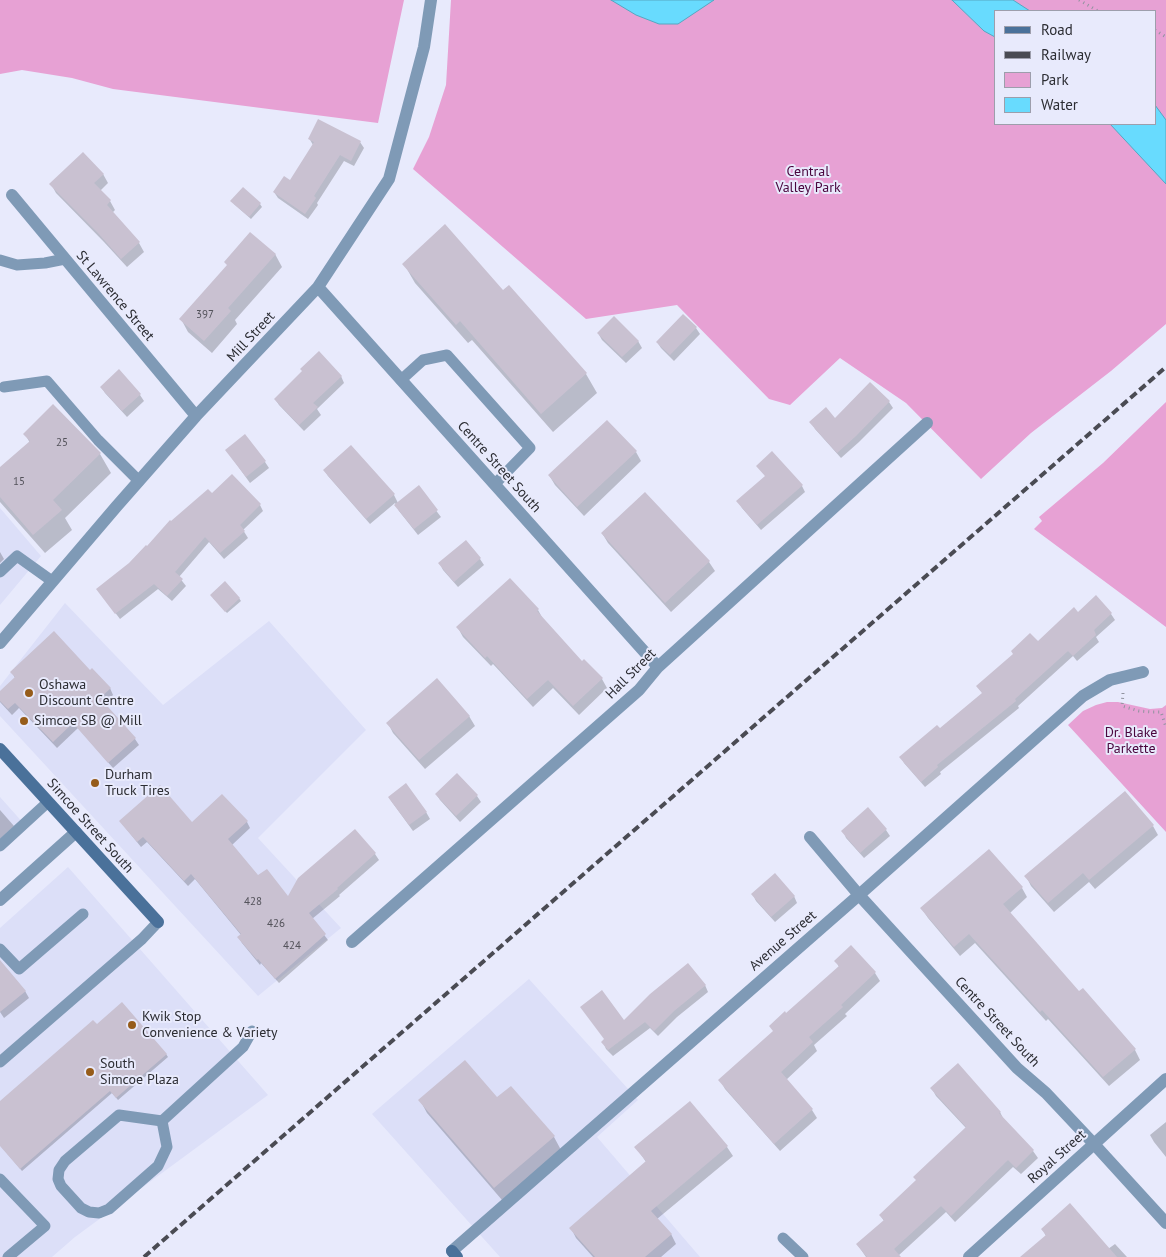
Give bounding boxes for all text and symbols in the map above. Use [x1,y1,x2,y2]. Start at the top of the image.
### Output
legend [994,10,1156,125]
text: Road [1041,20,1073,39]
text: Railway [1041,45,1091,64]
text: Park [1041,70,1069,89]
text: Water [1041,95,1078,114]
park label: Central Valley Park [775,164,841,196]
street label: St Lawrence Street [72,248,158,344]
house number: 397 [196,308,214,322]
street label: Mill Street [224,308,278,366]
street label: Centre Street South [454,418,544,516]
house number: 25 [56,436,68,450]
house number: 15 [13,475,25,489]
street label: Hall Street [602,645,660,703]
place label: Oshawa Discount Centre [39,677,134,710]
marker: Oshawa Discount Centre [23,687,35,699]
place label: Simcoe SB @ Mill [34,713,142,729]
marker: Simcoe SB @ Mill [18,715,30,727]
park label: Dr. Blake Parkette [1105,725,1157,758]
place label: Durham Truck Tires [105,767,170,800]
street label: Simcoe Street South [43,775,137,877]
marker: Durham Truck Tires [89,777,101,789]
house number: 428 [244,895,262,909]
street label: Avenue Street [746,907,820,975]
house number: 426 [267,917,285,931]
house number: 424 [283,939,301,953]
street label: Centre Street South [951,973,1043,1071]
place label: Kwik Stop Convenience & Variety [142,1009,278,1042]
marker: Kwik Stop Convenience & Variety [126,1019,138,1031]
place label: South Simcoe Plaza [100,1056,179,1088]
marker: South Simcoe Plaza [84,1066,96,1078]
street label: Royal Street [1025,1127,1089,1187]

